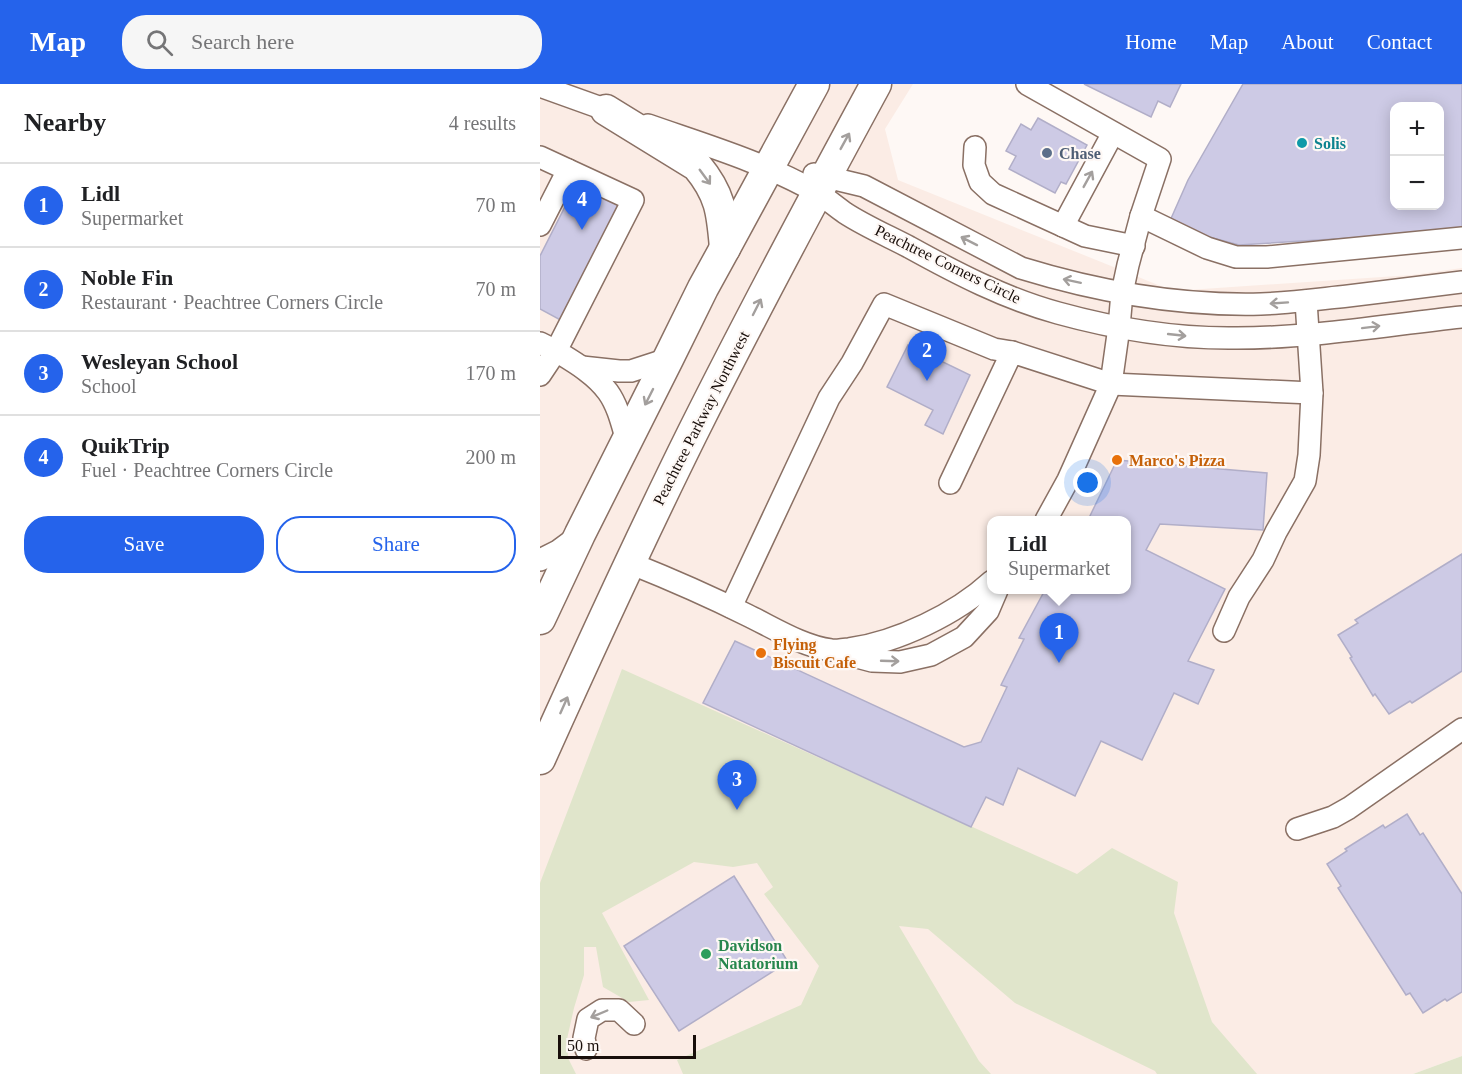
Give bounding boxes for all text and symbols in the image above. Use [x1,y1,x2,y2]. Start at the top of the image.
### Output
search box [122,15,542,69]
text: Map [30,26,86,57]
icon: search [143,26,176,59]
text: Search here [191,29,294,54]
text: Home [1125,30,1177,54]
text: Map [1210,30,1248,54]
text: About [1281,30,1334,54]
text: Contact [1367,30,1432,54]
map controls [1390,102,1444,210]
button: + [1390,102,1444,156]
text: Nearby [24,108,106,137]
text: 4 results [449,112,516,134]
one-way arrow [839,133,851,150]
place label: Solis [1314,135,1346,152]
marker: Solis [1295,136,1309,150]
place label: Chase [1059,145,1101,162]
marker: Chase [1040,146,1054,160]
button: − [1390,156,1444,210]
one-way arrow [699,169,712,185]
one-way arrow [1083,171,1094,189]
pin: 4 [562,180,602,230]
text: Lidl [81,181,120,206]
text: 1 [39,194,49,216]
text: 70 m [475,194,516,216]
text: Supermarket [81,207,183,229]
street label: Peachtree Corners Circle [872,221,1024,307]
one-way arrow [961,235,979,247]
text: Noble Fin [81,265,173,290]
one-way arrow [1062,275,1082,286]
text: 2 [39,278,49,300]
text: 70 m [475,278,516,300]
text: Restaurant · Peachtree Corners Circle [81,291,383,313]
one-way arrow [1269,297,1289,308]
one-way arrow [752,299,763,317]
one-way arrow [1361,322,1381,333]
street label: Peachtree Parkway Northwest [650,328,753,508]
one-way arrow [1167,330,1187,341]
pin: 2 [908,332,946,381]
text: Wesleyan School [81,349,238,374]
text: 3 [39,362,49,384]
text: 170 m [465,362,516,384]
text: School [81,375,137,397]
one-way arrow [643,388,655,405]
text: QuikTrip [81,433,170,458]
text: 4 [39,446,49,468]
text: 200 m [465,446,516,468]
place label: Marco's Pizza [1129,452,1225,469]
marker: Marco's Pizza [1110,453,1124,467]
text: Fuel · Peachtree Corners Circle [81,459,333,481]
your location [1073,468,1102,497]
button: Save [24,516,264,573]
button: Share [276,516,516,573]
popup [987,516,1131,594]
text: Lidl [1008,531,1047,556]
text: Supermarket [1008,557,1110,579]
pin: 1 [1040,614,1078,663]
place label: Flying Biscuit Cafe [773,636,856,671]
marker: Flying Biscuit Cafe [754,646,768,660]
one-way arrow [880,656,900,667]
one-way arrow [559,697,571,715]
pin: 3 [718,760,756,810]
place label: Davidson Natatorium [718,937,799,972]
marker: Davidson Natatorium [699,947,713,961]
one-way arrow [590,1009,608,1020]
scale bar [558,1032,696,1060]
text: 50 m [567,1037,599,1054]

